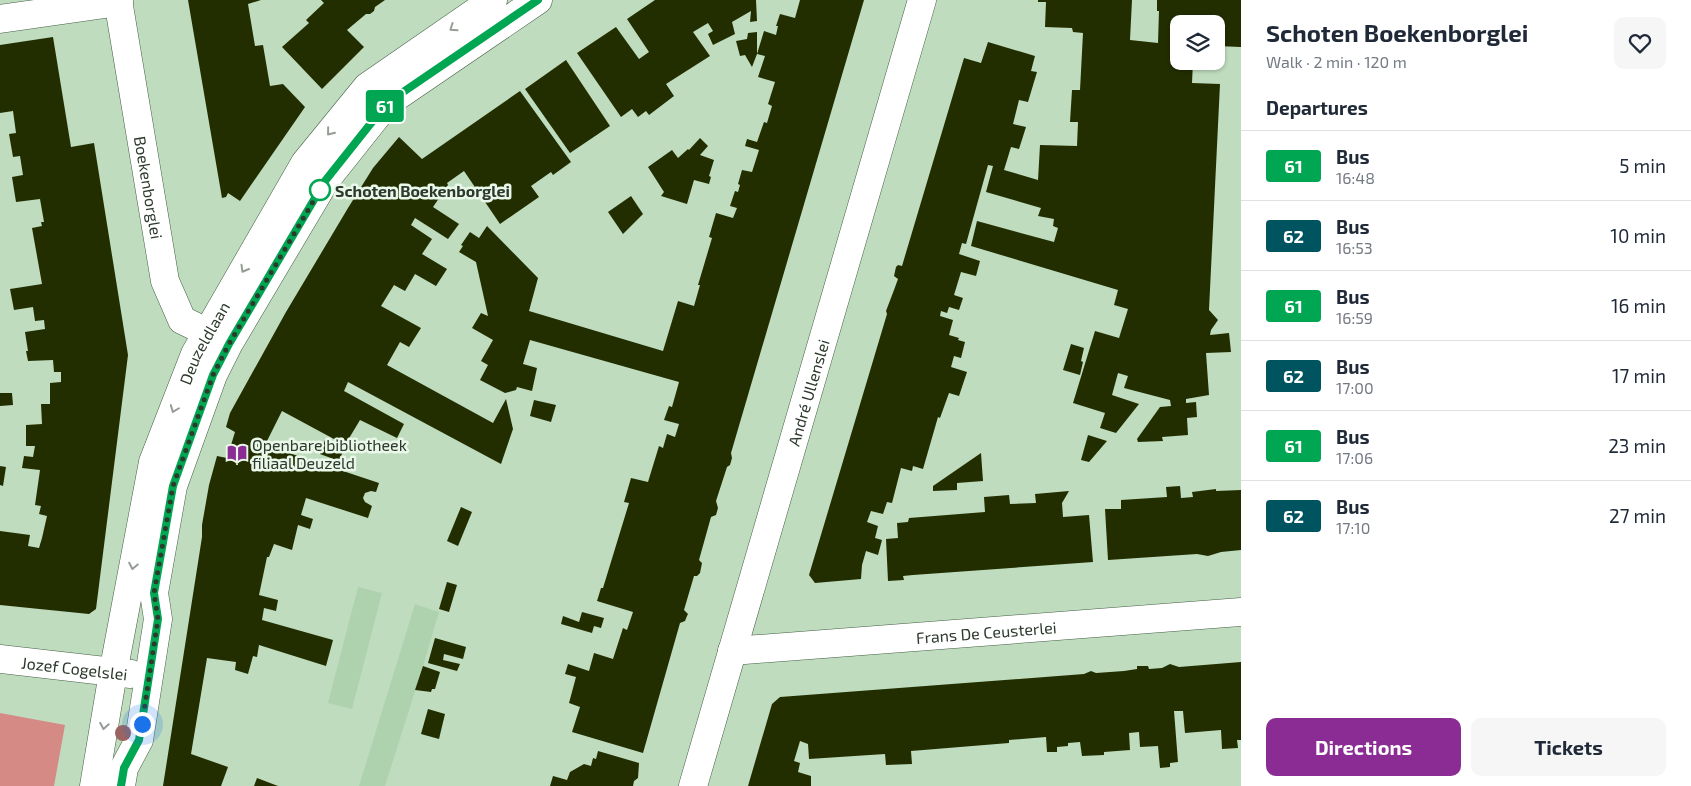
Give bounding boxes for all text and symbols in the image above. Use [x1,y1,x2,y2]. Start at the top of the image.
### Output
map controls [1170,15,1225,70]
button: layers [1170,15,1225,70]
button: heart [1614,17,1666,69]
text: Schoten Boekenborglei [1266,18,1528,47]
one-way arrow [449,22,459,31]
text: Walk · 2 min · 120 m [1266,52,1407,71]
line badge: 61 [362,90,408,122]
text: 61 [376,95,394,117]
text: Departures [1266,96,1368,119]
one-way arrow [328,126,336,135]
street label: Boekenborglei [131,134,167,240]
text: Bus [1336,145,1370,168]
text: 5 min [1619,154,1666,177]
text: 61 [1284,155,1303,177]
text: 16:48 [1336,168,1375,187]
marker: Schoten Boekenborglei [309,179,331,201]
place label: Schoten Boekenborglei [335,181,510,200]
text: Bus [1336,215,1370,238]
text: 10 min [1610,224,1666,247]
text: 62 [1283,225,1304,247]
text: 16:53 [1336,238,1373,257]
one-way arrow [240,264,250,273]
text: Bus [1336,285,1370,308]
text: 16 min [1611,294,1666,317]
text: 61 [1284,295,1303,317]
street label: Deuzeldlaan [175,298,233,387]
text: 16:59 [1336,308,1373,327]
street label: André Ullenslei [783,337,832,448]
text: Bus [1336,355,1370,378]
text: 17 min [1612,364,1666,387]
text: 62 [1283,365,1304,387]
text: 17:00 [1336,378,1374,397]
one-way arrow [170,404,180,413]
text: Bus [1336,425,1370,448]
text: 23 min [1608,434,1666,457]
place label: Openbare bibliotheek filiaal Deuzeld [252,435,407,472]
text: 61 [1284,435,1303,457]
library icon: Openbare bibliotheek filiaal Deuzeld [226,442,248,464]
text: 17:06 [1336,448,1373,467]
text: Bus [1336,495,1370,518]
text: 27 min [1609,504,1666,527]
text: 62 [1283,505,1304,527]
text: 17:10 [1336,518,1370,537]
one-way arrow [129,562,139,570]
street label: Frans De Ceusterlei [915,617,1057,646]
street label: Jozef Cogelslei [20,652,129,683]
your location [130,712,155,737]
button: Directions [1266,718,1461,776]
button: Tickets [1471,718,1666,776]
one-way arrow [100,722,110,730]

